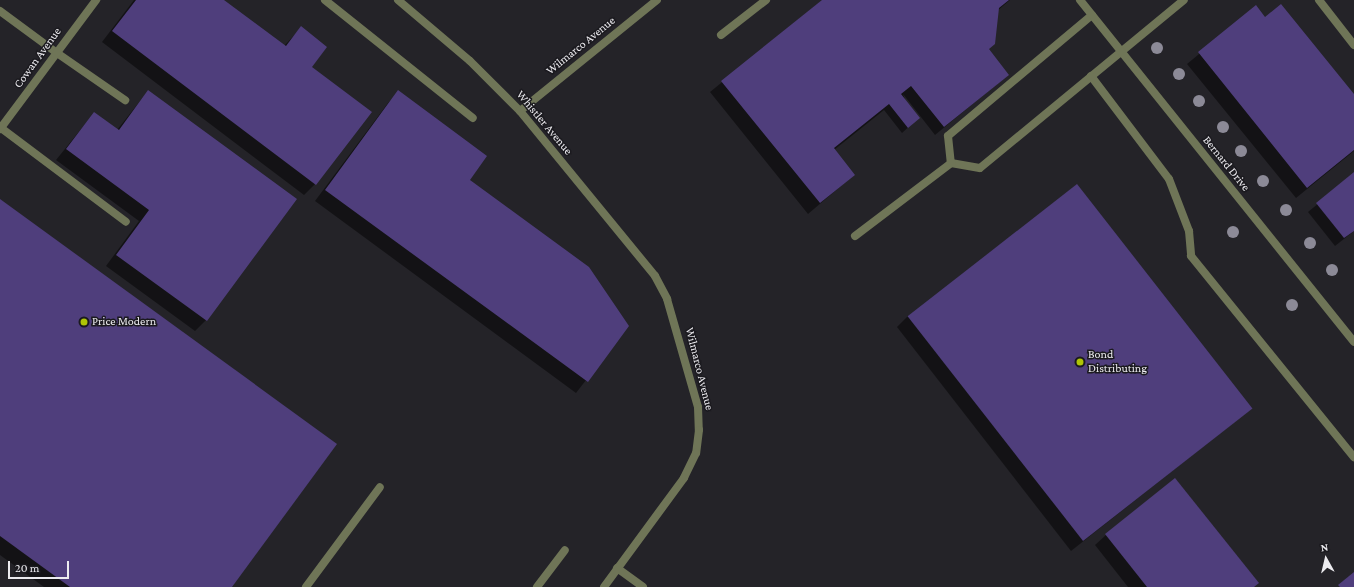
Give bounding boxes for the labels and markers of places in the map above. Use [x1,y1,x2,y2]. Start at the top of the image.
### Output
place label: Price Modern [92,315,156,329]
marker: Price Modern [79,317,89,327]
place label: Bond Distributing [1088,348,1147,376]
marker: Bond Distributing [1075,357,1085,367]

